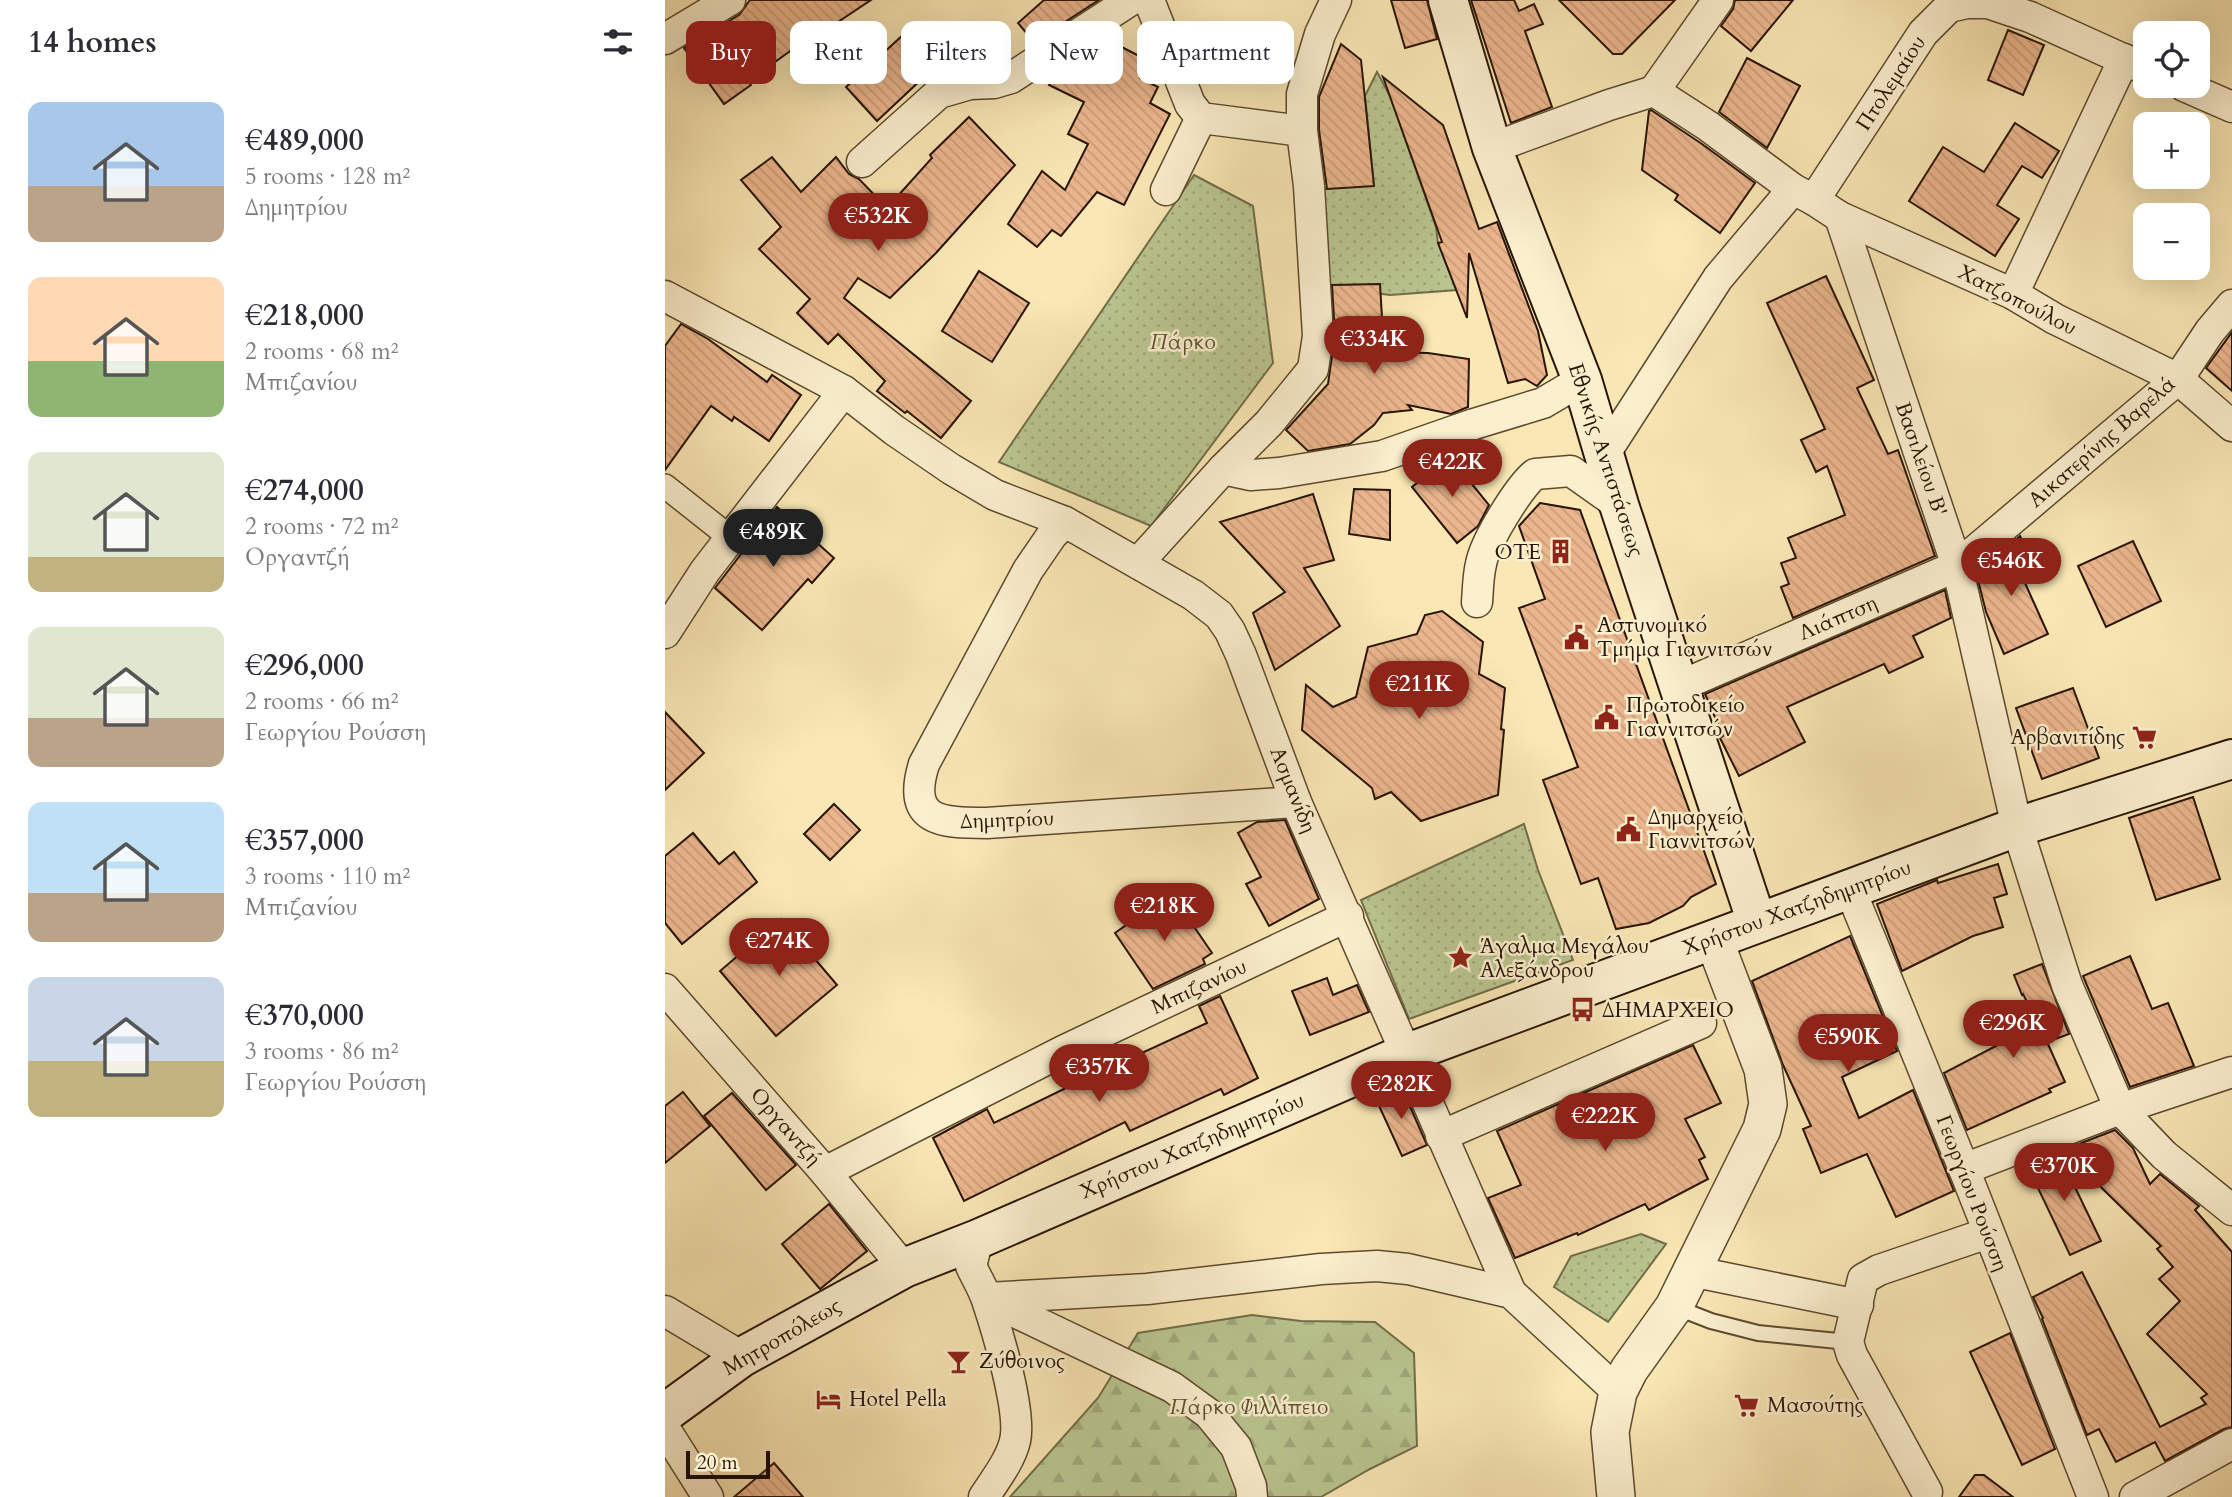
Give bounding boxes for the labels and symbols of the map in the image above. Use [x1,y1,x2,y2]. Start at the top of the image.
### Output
street label: Πτολεμαίου [1849,30,1933,136]
pin: €532K [829,194,927,253]
street label: Χατζοπούλου [1953,258,2081,342]
pin: €334K [1325,316,1423,376]
park label: Πάρκο [1150,328,1216,357]
street label: Εθνικής Αντιστάσεως [1561,359,1651,561]
street label: Αικατερίνης Βαρελά [2022,370,2182,514]
street label: Βασιλείου Β' [1888,398,1954,520]
pin: €422K [1403,440,1501,499]
pin: €489K [724,510,822,569]
place label: ΟΤΕ [1494,538,1541,567]
building icon: ΟΤΕ [1547,538,1575,566]
pin: €546K [1962,538,2060,598]
street label: Λιάπτση [1794,588,1882,648]
place label: Αστυνομικό Τμήμα Γιαννιτσών [1597,611,1772,664]
public building icon: Αστυνομικό Τμήμα Γιαννιτσών [1563,623,1591,651]
pin: €211K [1370,662,1468,721]
place label: Πρωτοδικείο Γιαννιτσών [1626,691,1745,744]
public building icon: Πρωτοδικείο Γιαννιτσών [1592,703,1620,731]
place label: Αρβανιτίδης [2010,723,2125,752]
supermarket icon: Αρβανιτίδης [2131,723,2159,751]
street label: Ασμανίδη [1263,743,1323,837]
place label: Δημαρχείο Γιαννιτσών [1648,803,1755,856]
street label: Δημητρίου [960,804,1054,836]
public building icon: Δημαρχείο Γιαννιτσών [1614,815,1642,843]
street label: Χρήστου Χατζηδημητρίου [1679,853,1915,963]
pin: €218K [1115,884,1213,943]
pin: €274K [730,918,828,978]
place label: Άγαλμα Μεγάλου Αλεξάνδρου [1480,932,1649,985]
place icon: Άγαλμα Μεγάλου Αλεξάνδρου [1446,944,1474,972]
street label: Μπιζανίου [1146,952,1252,1022]
bus stop icon: ΔΗΜΑΡΧΕΙΟ [1568,996,1596,1024]
place label: ΔΗΜΑΡΧΕΙΟ [1602,996,1734,1025]
pin: €296K [1964,1000,2062,1060]
pin: €590K [1799,1014,1897,1074]
pin: €357K [1050,1044,1148,1104]
pin: €282K [1352,1062,1450,1121]
street label: Οργαντζή [743,1081,829,1173]
street label: Χρήστου Χατζηδημητρίου [1075,1086,1309,1206]
pin: €222K [1556,1094,1654,1153]
street label: Γεωργίου Ρούσση [1929,1111,2015,1275]
pin: €370K [2015,1144,2113,1203]
street label: Μητροπόλεως [717,1291,847,1383]
bar icon: Ζύθοινος [945,1347,973,1375]
place label: Ζύθοινος [979,1347,1065,1376]
hotel icon: Hotel Pella [815,1385,843,1413]
place label: Hotel Pella [849,1385,947,1414]
supermarket icon: Μασούτης [1733,1391,1761,1419]
place label: Μασούτης [1767,1391,1863,1420]
park label: Πάρκο Φιλλίπειο [1170,1393,1328,1422]
scale bar [686,1448,770,1480]

